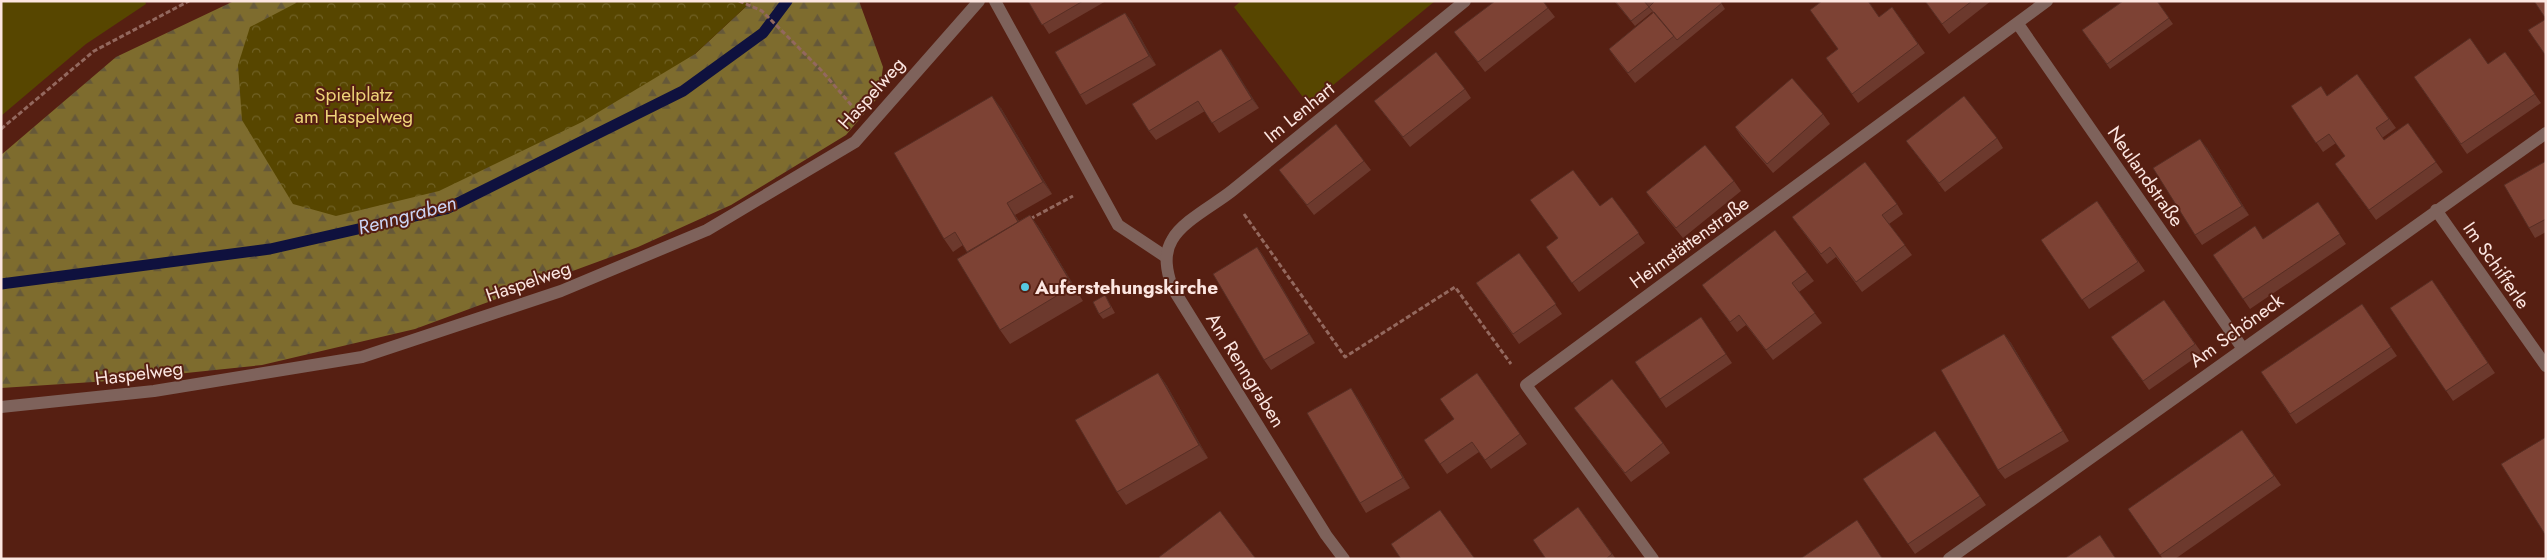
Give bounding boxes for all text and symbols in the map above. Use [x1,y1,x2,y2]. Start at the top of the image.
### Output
street label: Haspelweg [832,51,911,135]
street label: Im Lenhart [1258,75,1341,149]
park label: Spielplatz am Haspelweg [295,81,413,130]
street label: Neulandstraße [2101,121,2190,232]
water label: Renngraben [354,188,460,243]
street label: Heimstättenstraße [1624,190,1755,295]
street label: Im Schifferle [2457,216,2537,315]
street label: Haspelweg [482,254,574,309]
place label: Auferstehungskirche [1034,274,1218,301]
marker: Auferstehungskirche [1019,281,1031,293]
street label: Am Schöneck [2184,287,2289,374]
street label: Am Renngraben [1200,308,1292,433]
street label: Haspelweg [93,355,185,392]

